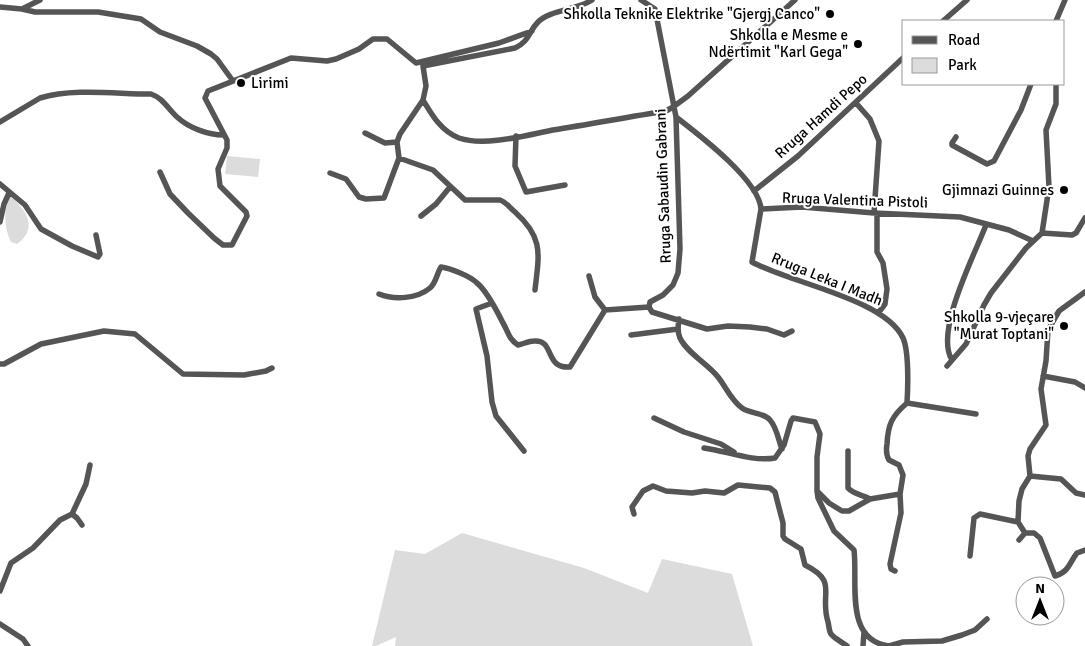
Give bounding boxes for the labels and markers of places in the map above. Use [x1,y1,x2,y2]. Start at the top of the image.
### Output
place label: Shkolla Teknike Elektrike "Gjergj Canco" [563,5,820,23]
marker: Shkolla Teknike Elektrike "Gjergj Canco" [824,8,836,20]
place label: Shkolla e Mesme e Ndërtimit "Karl Gega" [709,26,848,61]
marker: Shkolla e Mesme e Ndërtimit "Karl Gega" [852,38,864,50]
place label: Lirimi [251,74,288,92]
marker: Lirimi [235,77,247,89]
place label: Gjimnazi Guinnes [942,181,1054,199]
marker: Gjimnazi Guinnes [1058,184,1070,196]
place label: Shkolla 9-vjeçare "Murat Toptani" [944,308,1054,343]
marker: Shkolla 9-vjeçare "Murat Toptani" [1058,320,1070,332]

